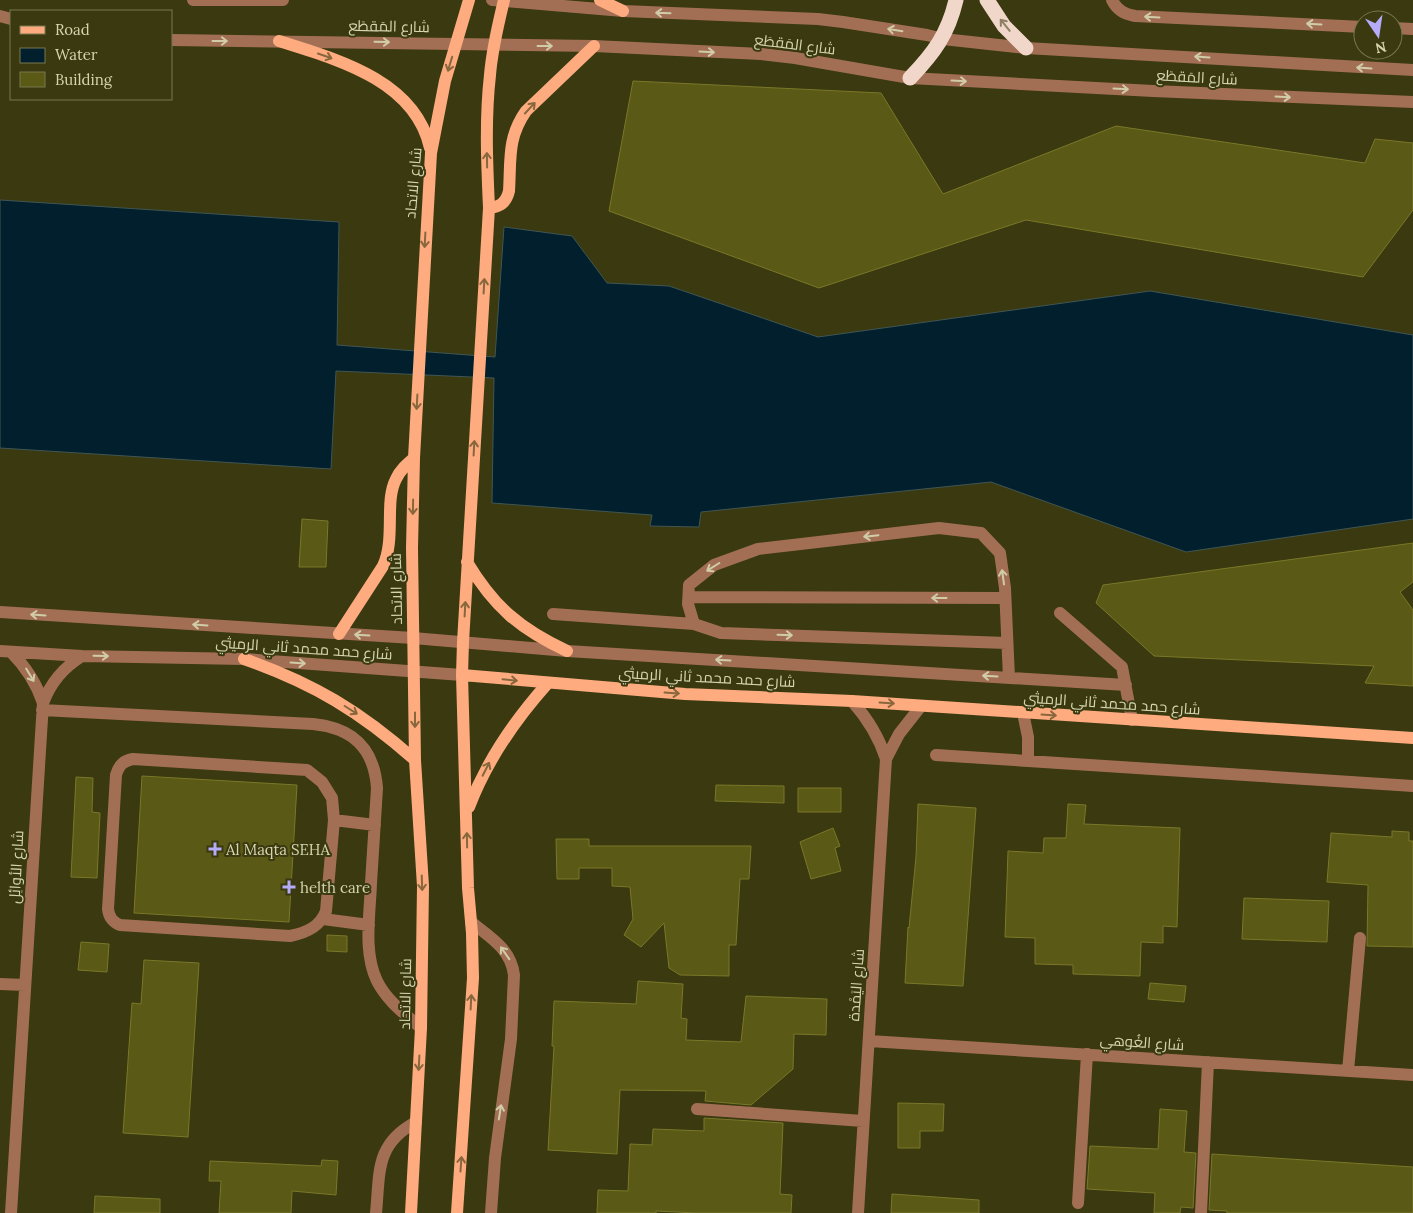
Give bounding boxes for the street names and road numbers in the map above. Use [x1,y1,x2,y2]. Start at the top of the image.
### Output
street label: شارع المَقطَع [348,16,430,38]
street label: شارع المَقطَع [753,30,837,60]
street label: شارع المَقطَع [1156,65,1238,91]
street label: شارع الاتحاد [400,147,428,220]
street label: شارع الاتحاد [386,553,408,625]
street label: شارع حمد محمد ثاني الرميثي [215,632,393,667]
street label: شارع حمد محمد ثاني الرميثي [618,663,796,694]
street label: شارع حمد محمد ثاني الرميثي [1023,687,1201,722]
street label: شارع الأوائِل [5,830,29,904]
street label: شارع اليَمْدة [844,948,870,1022]
street label: شارع الاتحاد [395,958,417,1030]
street label: شارع الغُوهي [1099,1030,1185,1057]

